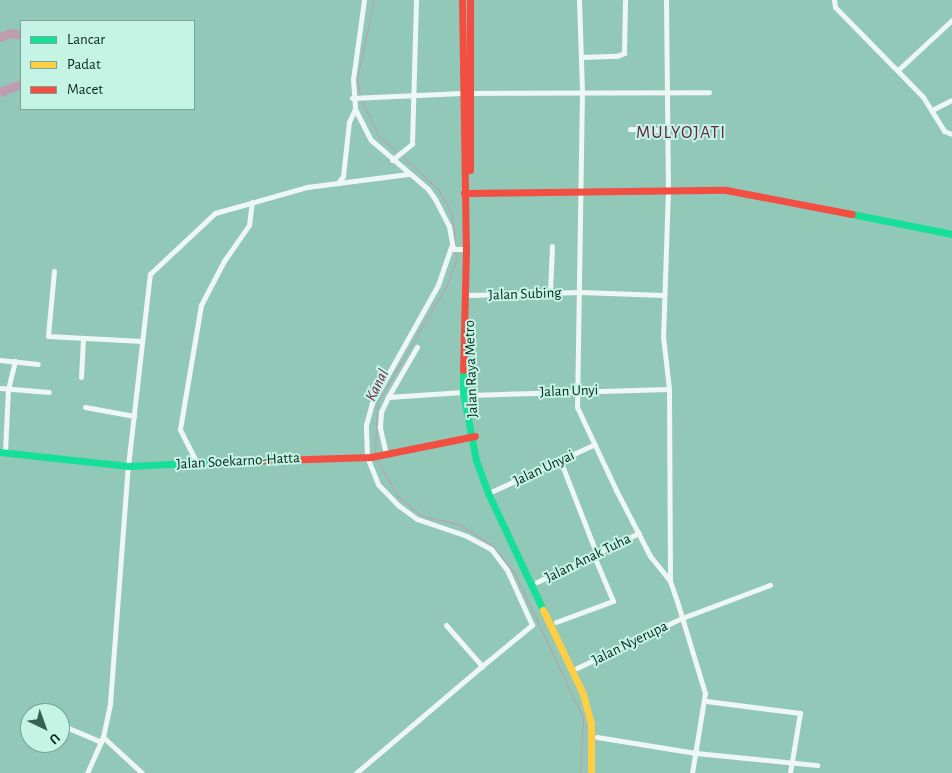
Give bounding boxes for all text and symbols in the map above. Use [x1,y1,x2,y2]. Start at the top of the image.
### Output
legend [20,20,195,110]
text: Lancar [67,32,105,47]
text: Padat [67,57,101,72]
text: Macet [67,82,103,97]
district label: MULYOJATI [635,122,727,144]
street label: Jalan Subing [488,284,562,304]
street label: Jalan Raya Metro [460,320,482,418]
water label: Kanal [361,366,393,404]
street label: Jalan Unyi [539,381,599,401]
street label: Jalan Unyai [511,446,577,490]
street label: Jalan Soekarno-Hatta [176,449,300,473]
street label: Jalan Anak Tuha [542,530,634,586]
street label: Jalan Nyerupa [589,617,671,669]
north arrow [20,703,70,753]
text: U [46,730,62,747]

